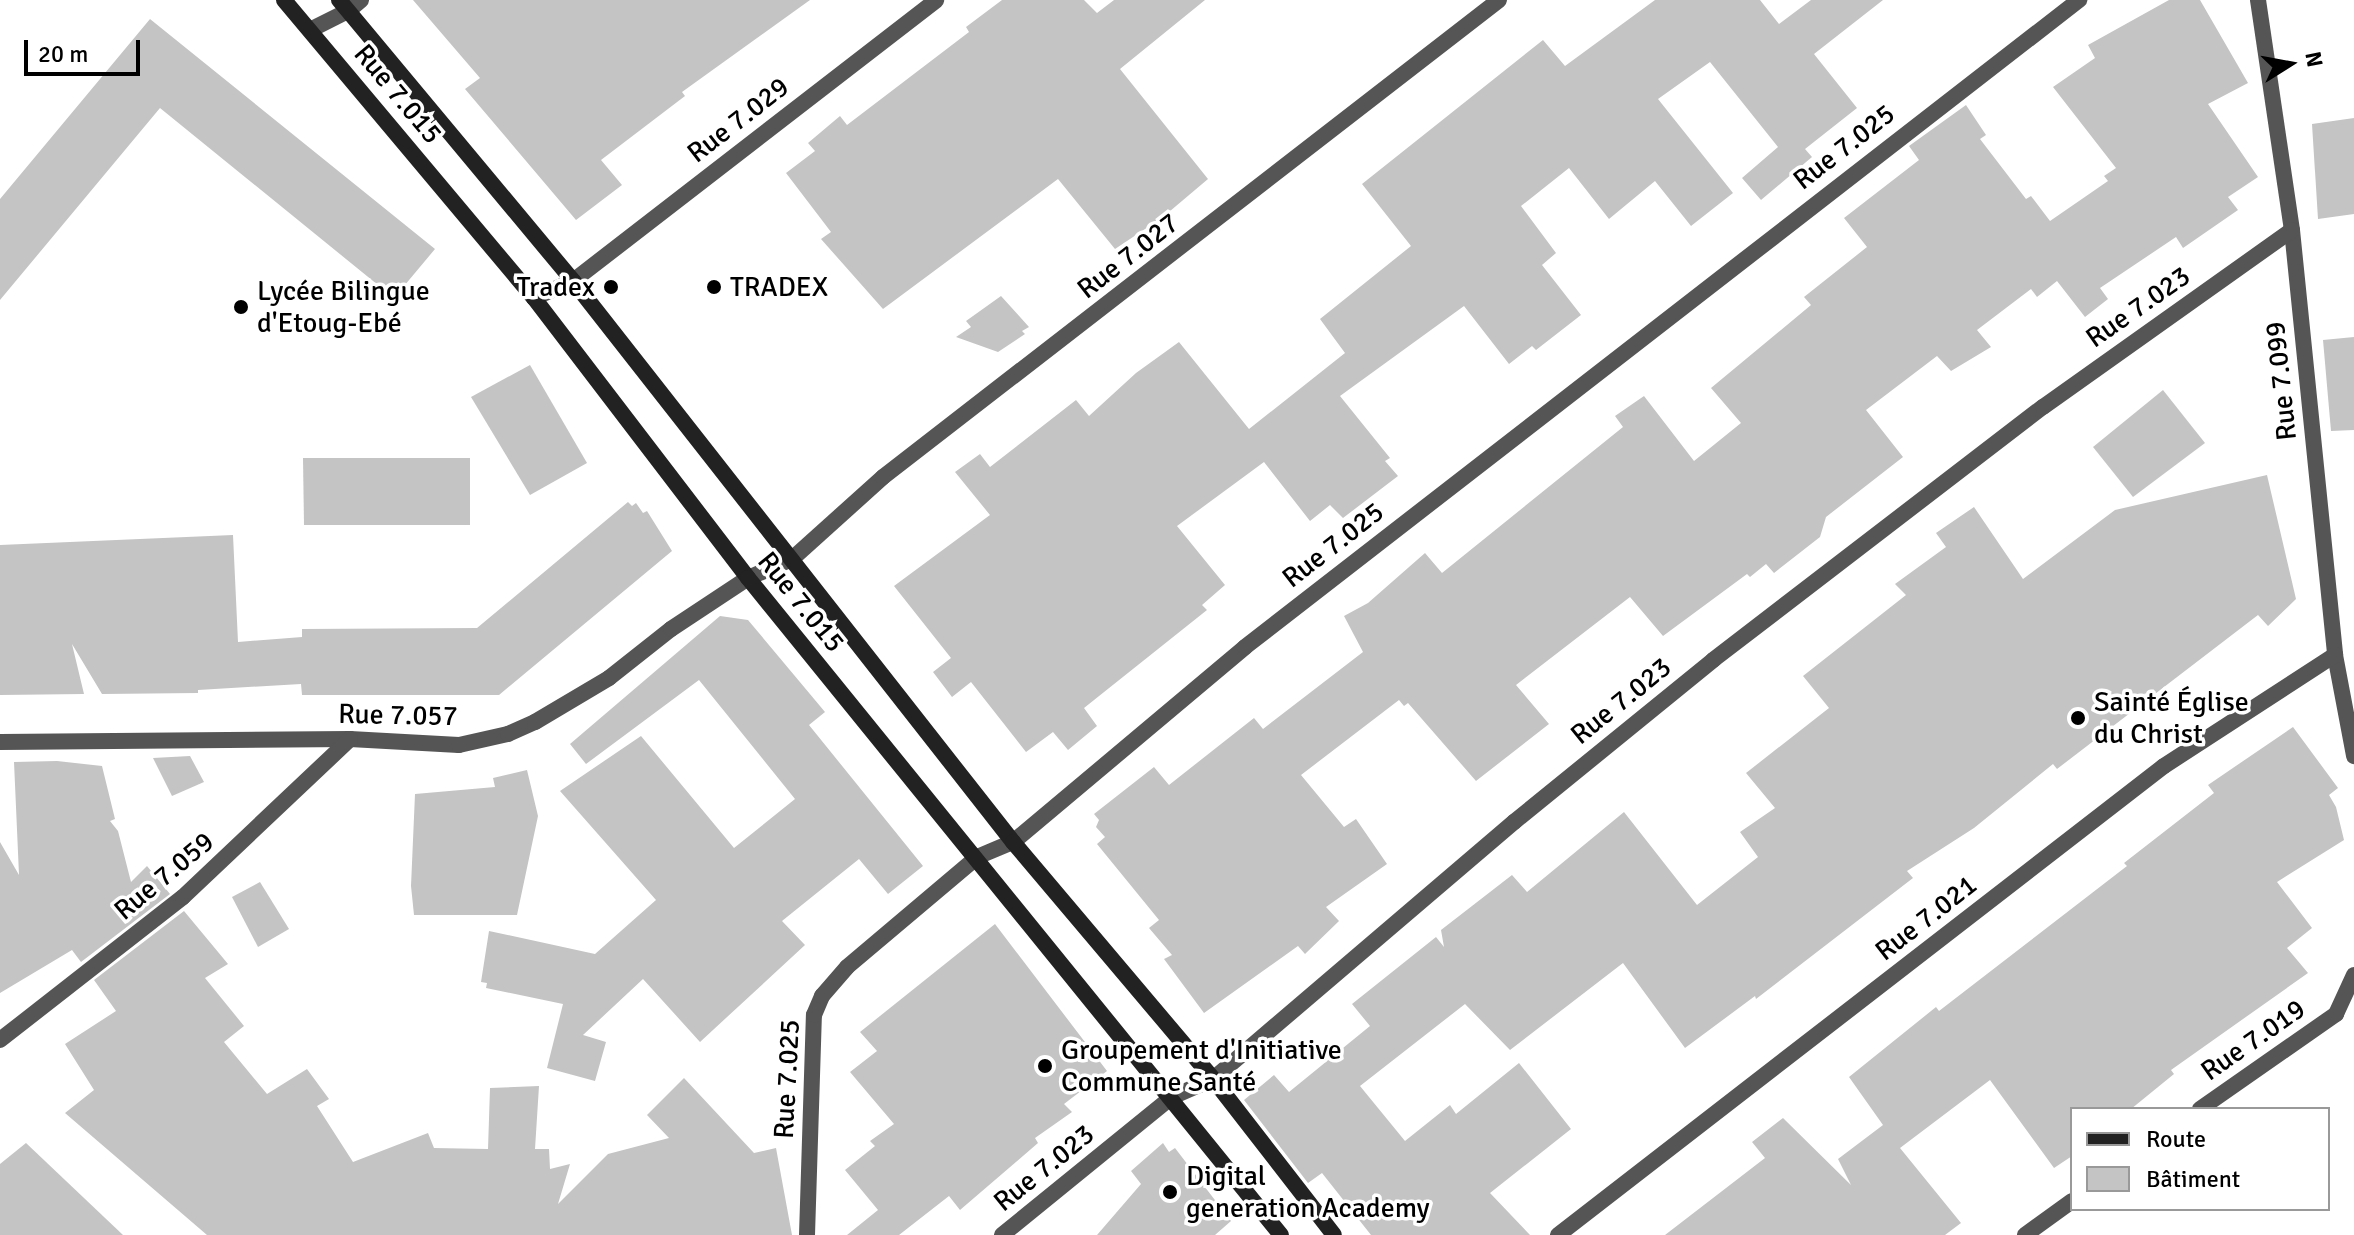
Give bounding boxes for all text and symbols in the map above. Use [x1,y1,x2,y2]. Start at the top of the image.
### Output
scale bar [28,24,144,74]
north arrow [2250,24,2330,104]
street label: Rue 7.015 [347,37,449,151]
text: 20 m [38,39,88,69]
text: N [2299,49,2329,69]
street label: Rue 7.029 [681,70,795,170]
street label: Rue 7.025 [1787,97,1901,197]
street label: Rue 7.027 [1071,206,1185,306]
street label: Rue 7.023 [2079,259,2197,355]
place label: Tradex [517,270,595,304]
place label: TRADEX [730,270,828,304]
place label: Lycée Bilingue d'Etoug-Ebé [257,274,430,340]
marker: Tradex [602,278,620,296]
marker: TRADEX [705,278,723,296]
marker: Lycée Bilingue d'Etoug-Ebé [232,298,250,316]
street label: Rue 7.099 [2258,320,2304,442]
street label: Rue 7.025 [1276,495,1390,595]
street label: Rue 7.015 [750,545,852,659]
street label: Rue 7.023 [1564,650,1678,752]
place label: Sainté Église du Christ [2094,685,2249,751]
street label: Rue 7.057 [338,697,458,733]
marker: Sainté Église du Christ [2069,709,2087,727]
street label: Rue 7.059 [107,825,221,927]
street label: Rue 7.021 [1869,868,1983,968]
street label: Rue 7.019 [2194,992,2312,1088]
street label: Rue 7.025 [767,1018,807,1140]
place label: Groupement d'Initiative Commune Santé [1061,1033,1342,1099]
marker: Groupement d'Initiative Commune Santé [1036,1057,1054,1075]
legend [2070,1107,2330,1211]
street label: Rue 7.023 [987,1117,1101,1219]
text: Route [2146,1124,2206,1154]
place label: Digital generation Academy [1186,1159,1430,1225]
text: Bâtiment [2146,1164,2240,1194]
marker: Digital generation Academy [1161,1183,1179,1201]

